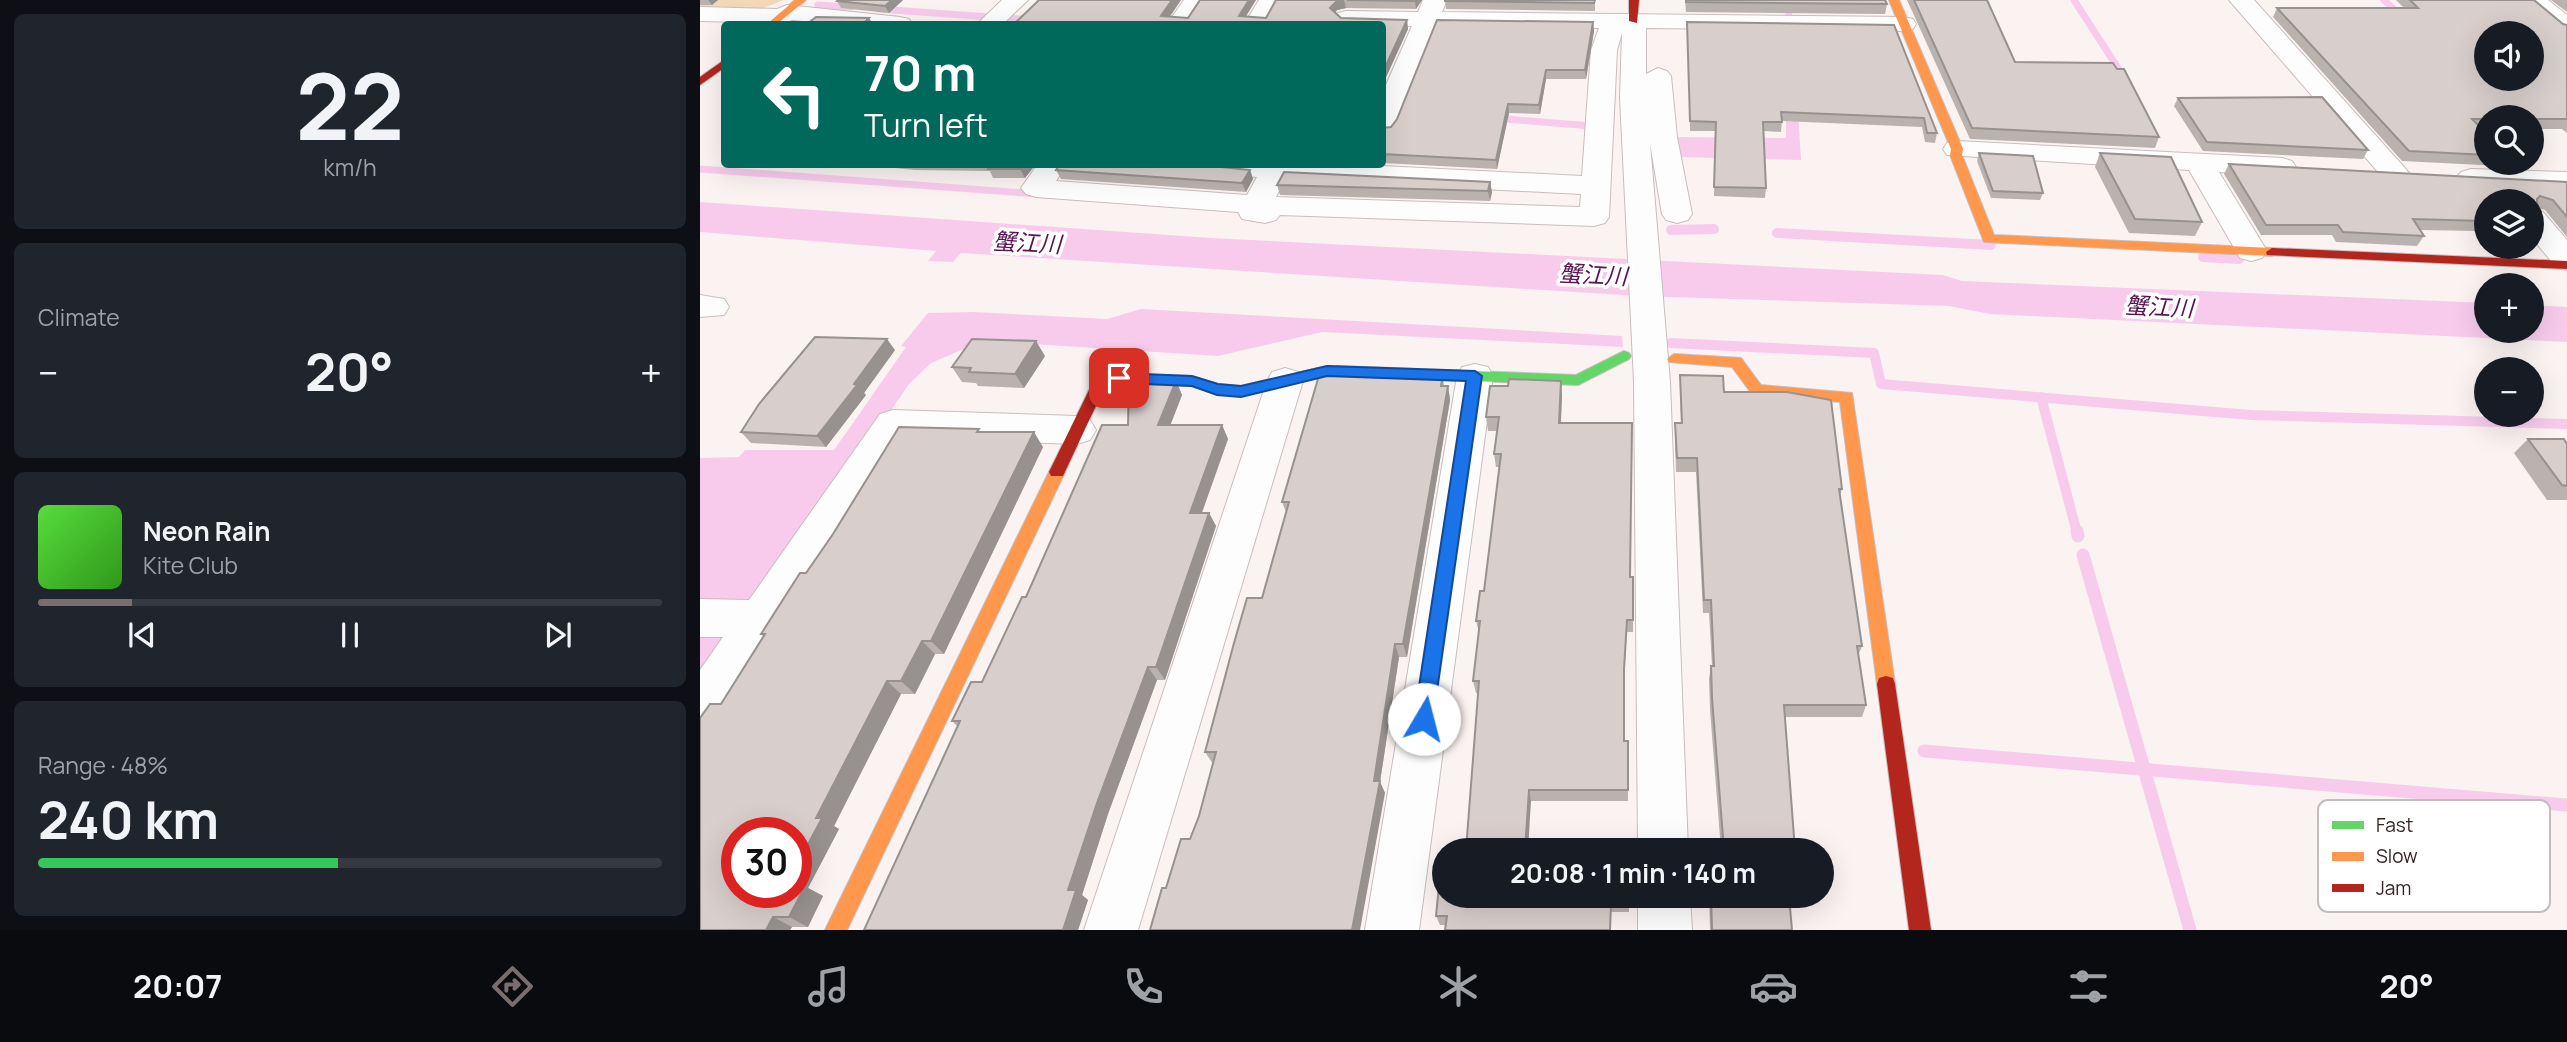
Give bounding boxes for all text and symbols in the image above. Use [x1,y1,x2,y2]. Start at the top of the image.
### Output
map controls [2474,21,2544,427]
button: sound [2474,21,2544,91]
text: 70 m [864,39,976,106]
text: 22 [296,43,404,167]
icon: left [749,49,840,140]
text: Turn left [864,103,988,147]
button: search [2474,105,2544,175]
text: km/h [323,151,377,183]
button: layers [2474,189,2544,259]
water label: 蟹江川 [992,224,1065,260]
water label: 蟹江川 [1558,256,1631,292]
button: + [2474,273,2544,343]
water label: 蟹江川 [2124,288,2197,324]
text: Climate [38,301,120,333]
text: 20° [305,336,394,407]
text: − [38,346,59,398]
text: + [640,346,662,398]
pin [1089,348,1149,408]
button: − [2474,357,2544,427]
icon: arrive [1100,359,1138,397]
text: Neon Rain [143,513,271,549]
text: Kite Club [143,549,238,581]
icon: previous [123,616,161,654]
icon: pause [331,616,369,654]
icon: next [539,616,577,654]
position arrow [1387,682,1461,756]
text: Range · 48% [38,749,168,781]
text: 240 km [38,784,219,855]
legend [2318,800,2550,912]
text: Fast [2376,812,2413,838]
speed limit sign: 30 [721,817,812,908]
text: Slow [2376,843,2418,869]
text: 20:08 · 1 min · 140 m [1510,855,1756,891]
text: Jam [2376,875,2411,901]
icon: directions [488,962,537,1011]
icon: music [804,962,853,1011]
icon: phone [1119,962,1168,1011]
icon: climate [1434,962,1483,1011]
icon: car [1749,962,1798,1011]
icon: filters [2064,962,2113,1011]
text: 20:07 [133,964,222,1008]
text: 20° [2379,964,2434,1008]

